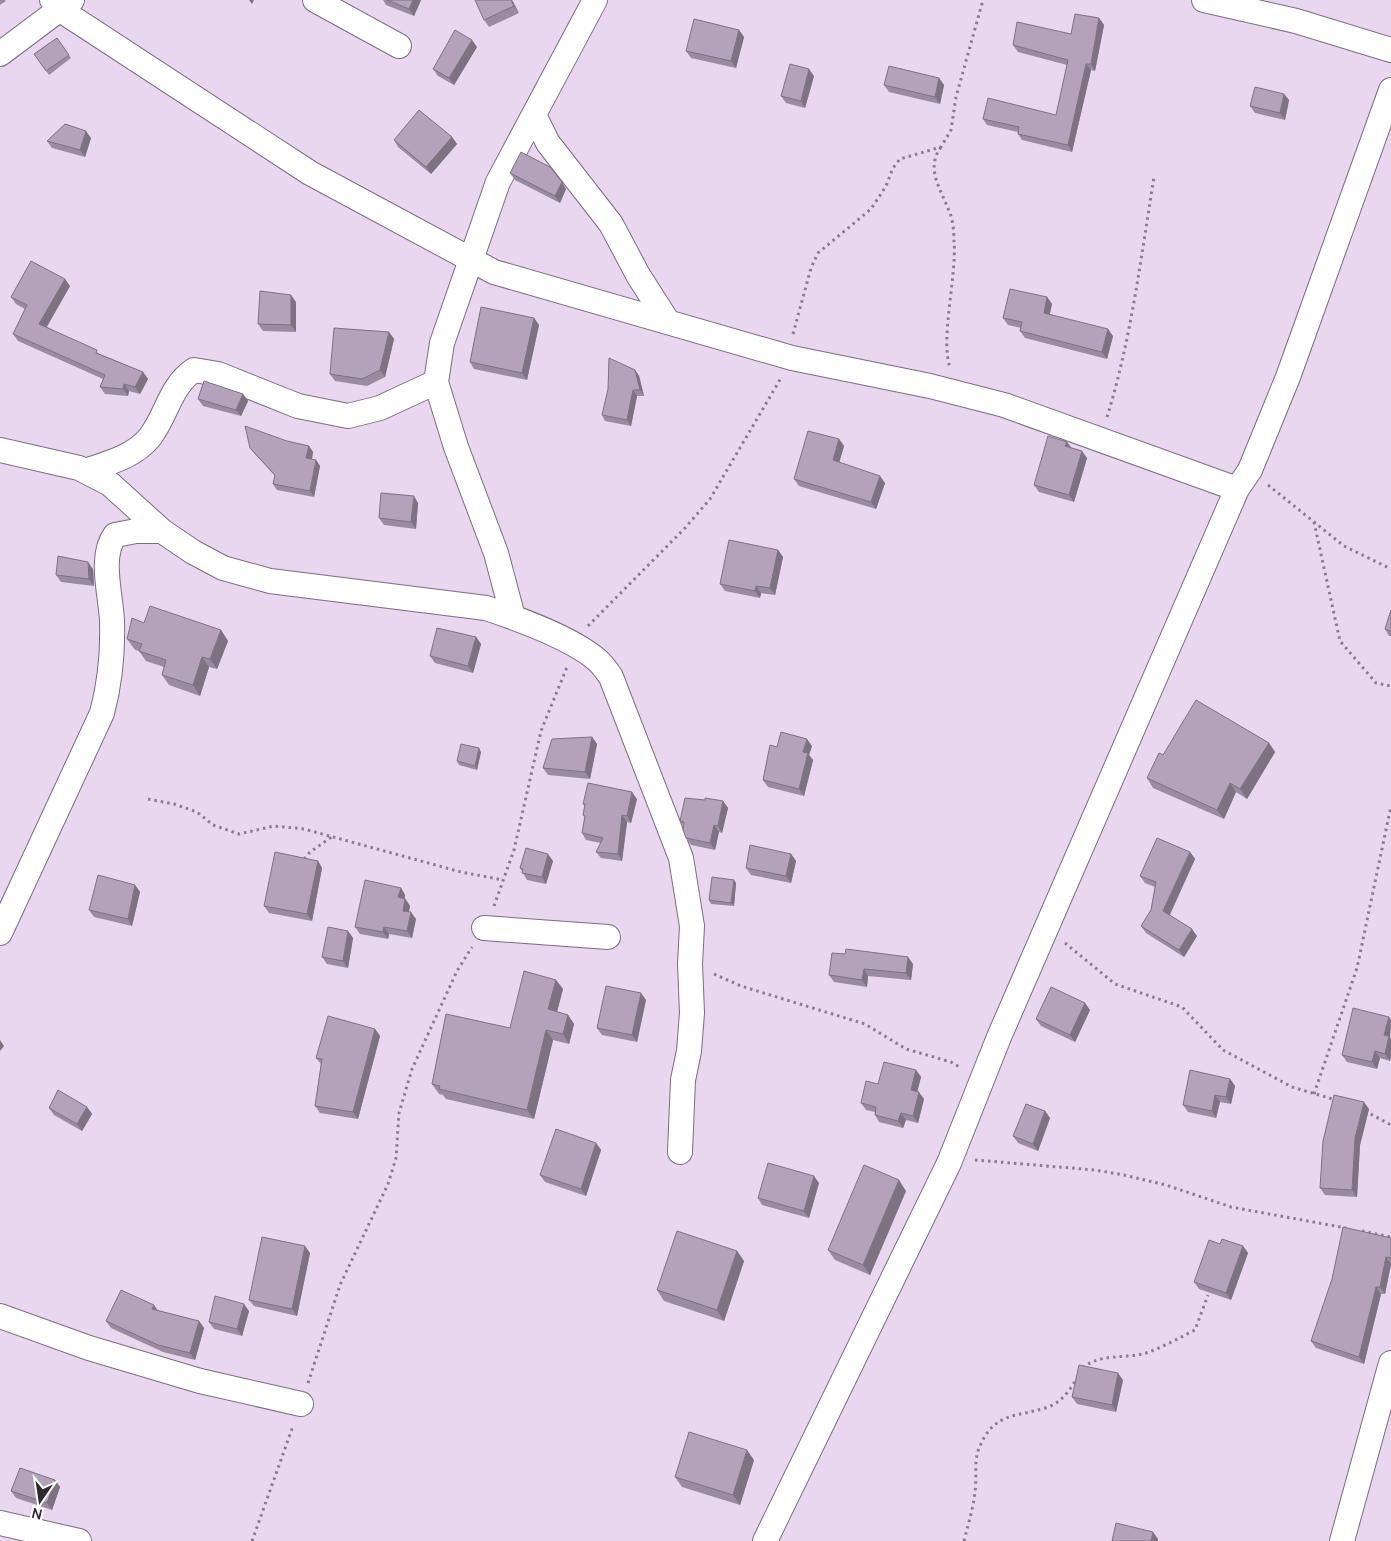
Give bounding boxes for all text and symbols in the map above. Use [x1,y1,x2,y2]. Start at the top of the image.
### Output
north arrow [15,1476,65,1526]
text: N [30,1504,44,1525]

